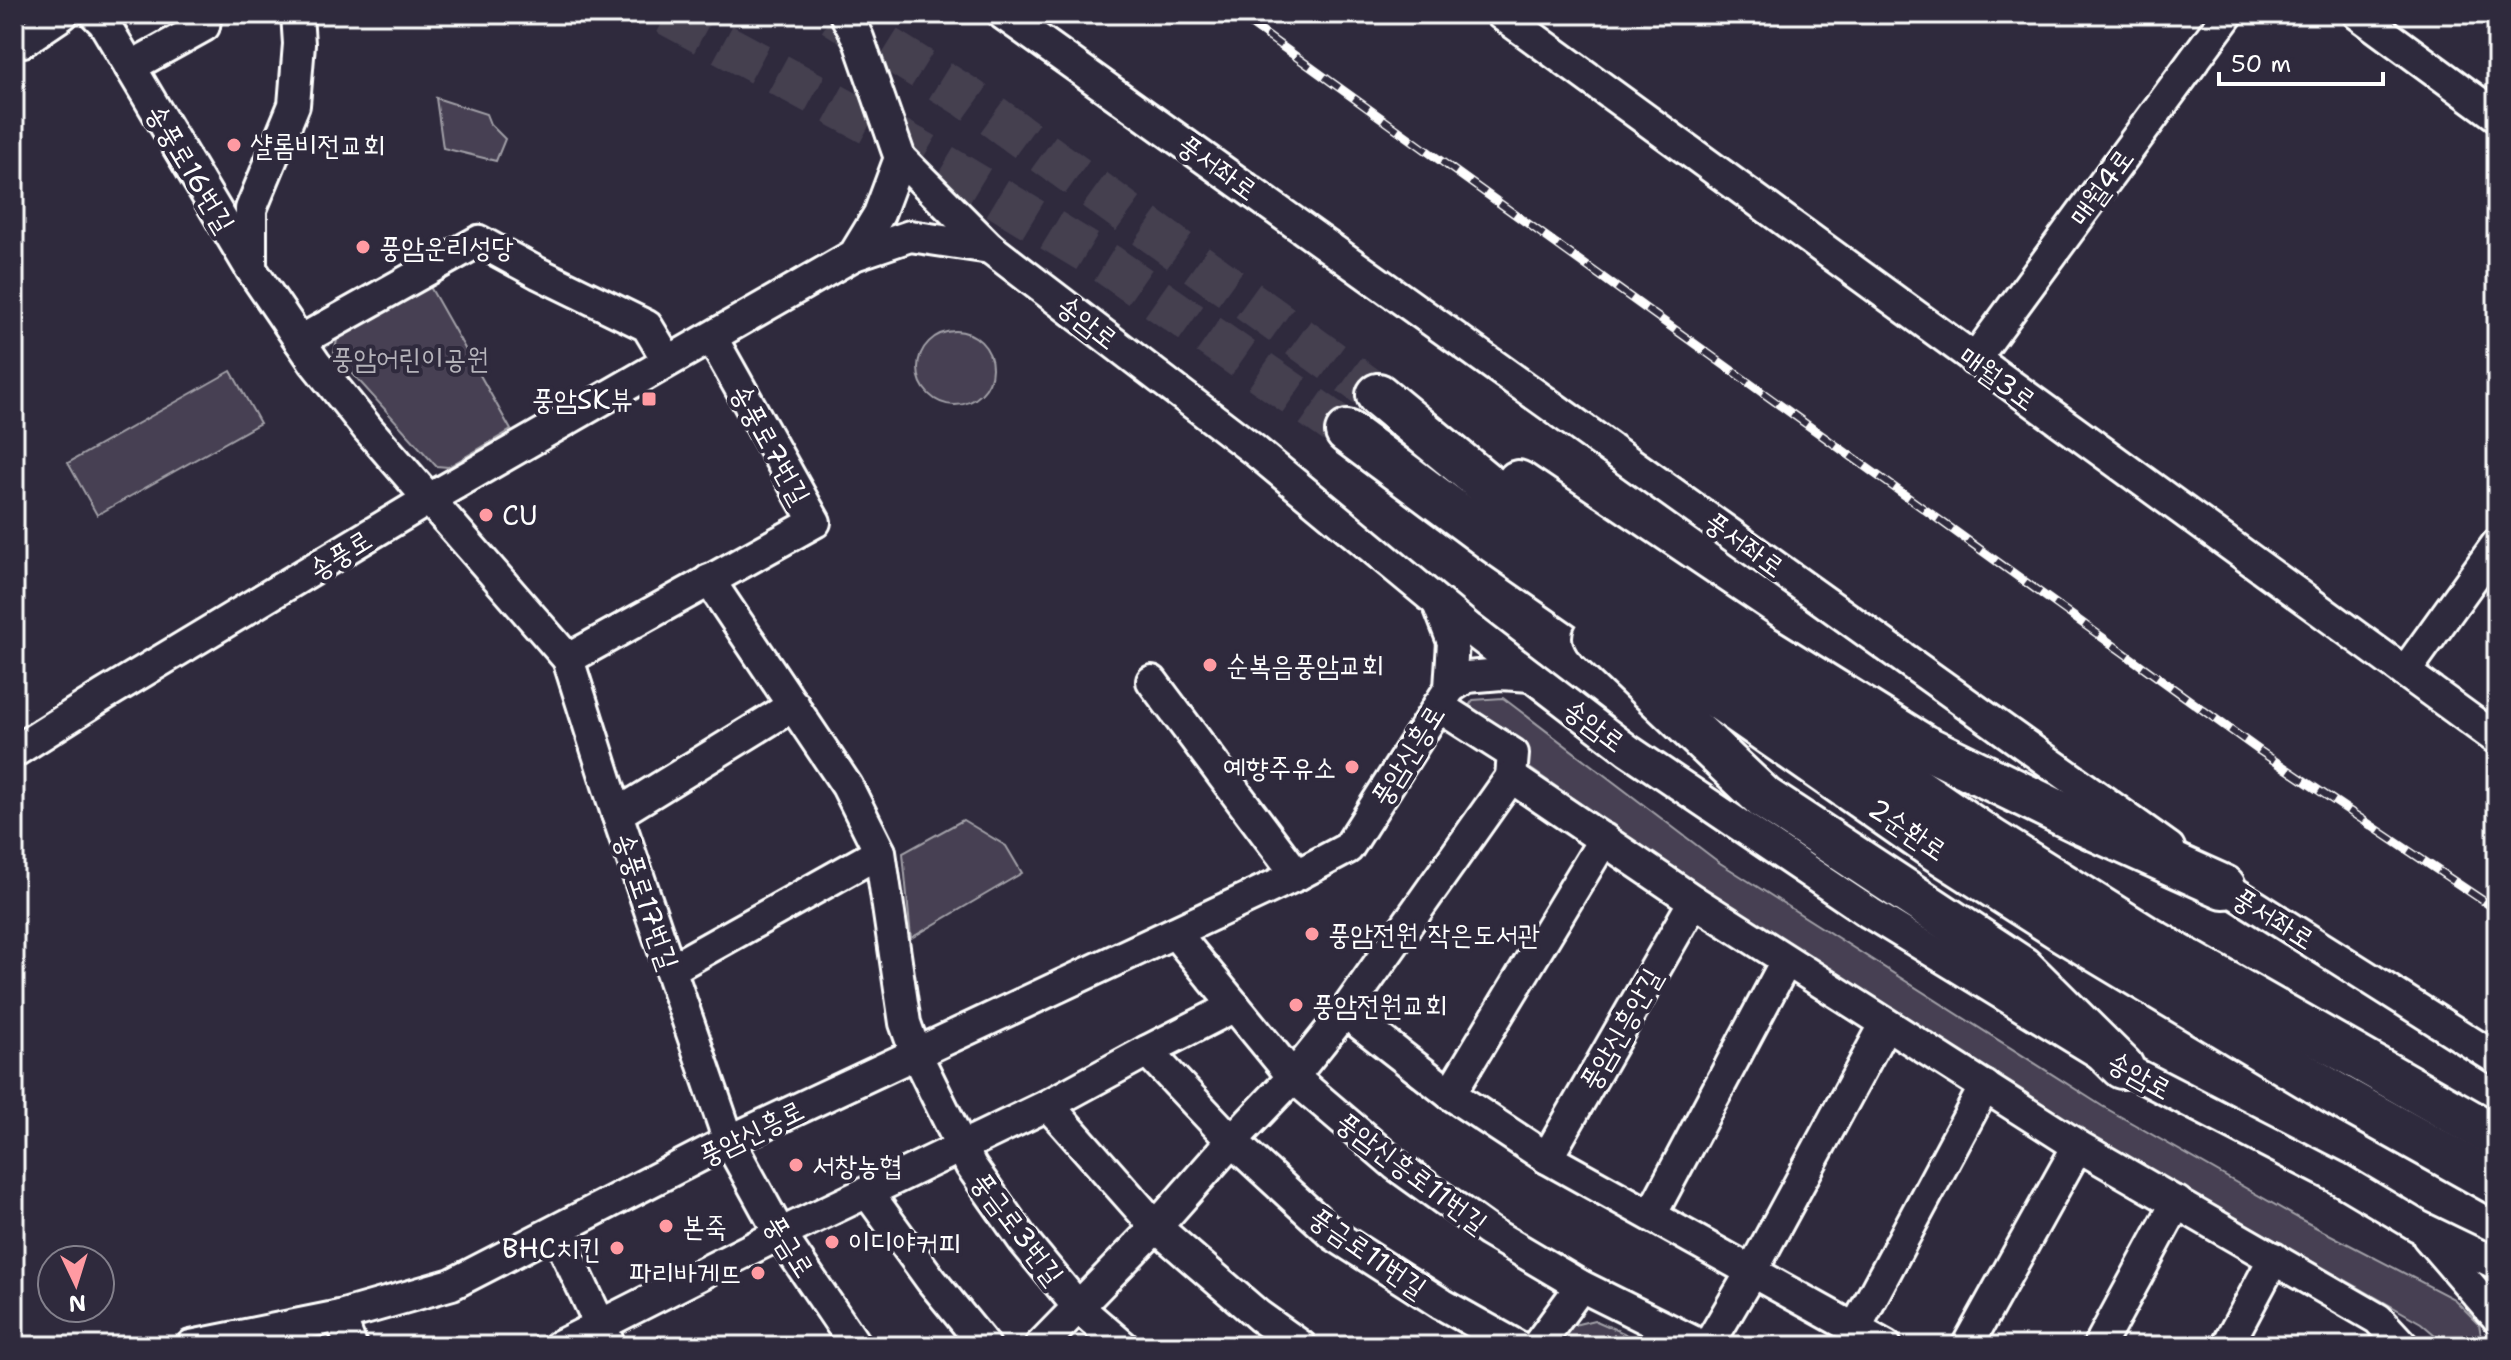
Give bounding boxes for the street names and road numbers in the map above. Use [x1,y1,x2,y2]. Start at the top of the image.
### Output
street label: 송풍로16번길 [138,97,244,239]
street label: 풍서좌로 [1170,125,1266,209]
street label: 매월4로 [2060,141,2142,233]
street label: 송암로 [1050,286,1126,358]
street label: 매월3로 [1952,337,2044,419]
street label: 송풍로7번길 [722,377,820,511]
street label: 풍서좌로 [1697,502,1793,586]
street label: 송풍로 [301,520,379,588]
street label: 송암로 [1557,689,1633,761]
street label: 풍암신흥로 [1361,697,1453,813]
street label: 2순환로 [1861,789,1955,869]
street label: 송풍로17번길 [606,827,688,975]
street label: 풍서좌로 [2226,878,2322,958]
street label: 풍암신흥안길 [1570,961,1670,1097]
street label: 송암로 [2101,1042,2179,1108]
street label: 풍암신흥로 [692,1090,810,1174]
street label: 풍암신흥로11번길 [1329,1103,1495,1241]
street label: 풍금로3번길 [963,1164,1073,1292]
street label: 풍금로11번길 [1302,1198,1434,1306]
street label: 풍금로 [756,1207,824,1285]

